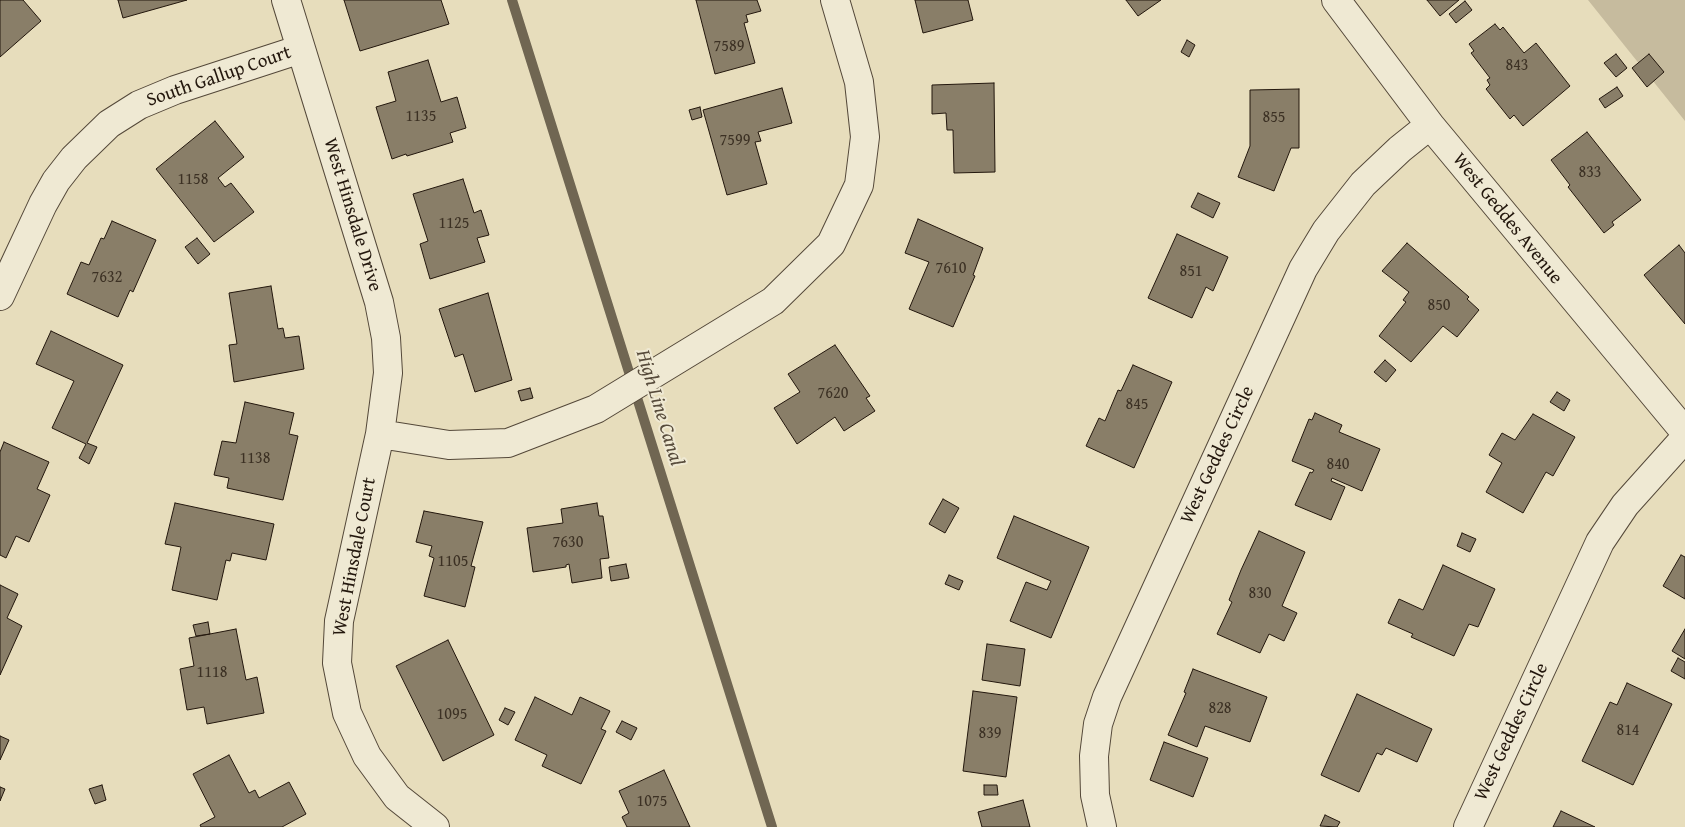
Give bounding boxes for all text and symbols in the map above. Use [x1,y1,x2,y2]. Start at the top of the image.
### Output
house number: 7589 [714,37,744,57]
street label: South Gallup Court [144,42,294,112]
house number: 843 [1505,56,1529,76]
house number: 1135 [406,107,436,127]
house number: 855 [1262,108,1286,128]
house number: 7599 [720,131,750,151]
street label: West Hinsdale Drive [318,136,386,294]
street label: West Geddes Avenue [1447,149,1567,289]
house number: 833 [1578,163,1602,183]
house number: 1158 [178,170,208,190]
house number: 1125 [439,214,469,234]
house number: 7610 [936,259,966,279]
house number: 851 [1179,262,1203,282]
house number: 7632 [92,268,122,288]
house number: 850 [1427,296,1451,316]
water label: High Line Canal [630,347,688,469]
street label: West Geddes Circle [1176,382,1260,528]
house number: 7620 [818,384,848,404]
house number: 845 [1125,395,1149,415]
house number: 1138 [240,449,270,469]
house number: 840 [1326,455,1350,475]
street label: West Hinsdale Court [328,476,382,638]
house number: 7630 [553,533,583,553]
house number: 1105 [438,552,468,572]
house number: 830 [1248,584,1272,604]
street label: West Geddes Circle [1470,659,1554,805]
house number: 1118 [197,663,227,683]
house number: 828 [1208,699,1232,719]
house number: 1095 [437,705,467,725]
house number: 814 [1616,721,1640,741]
house number: 839 [978,724,1002,744]
house number: 1075 [637,792,667,812]

